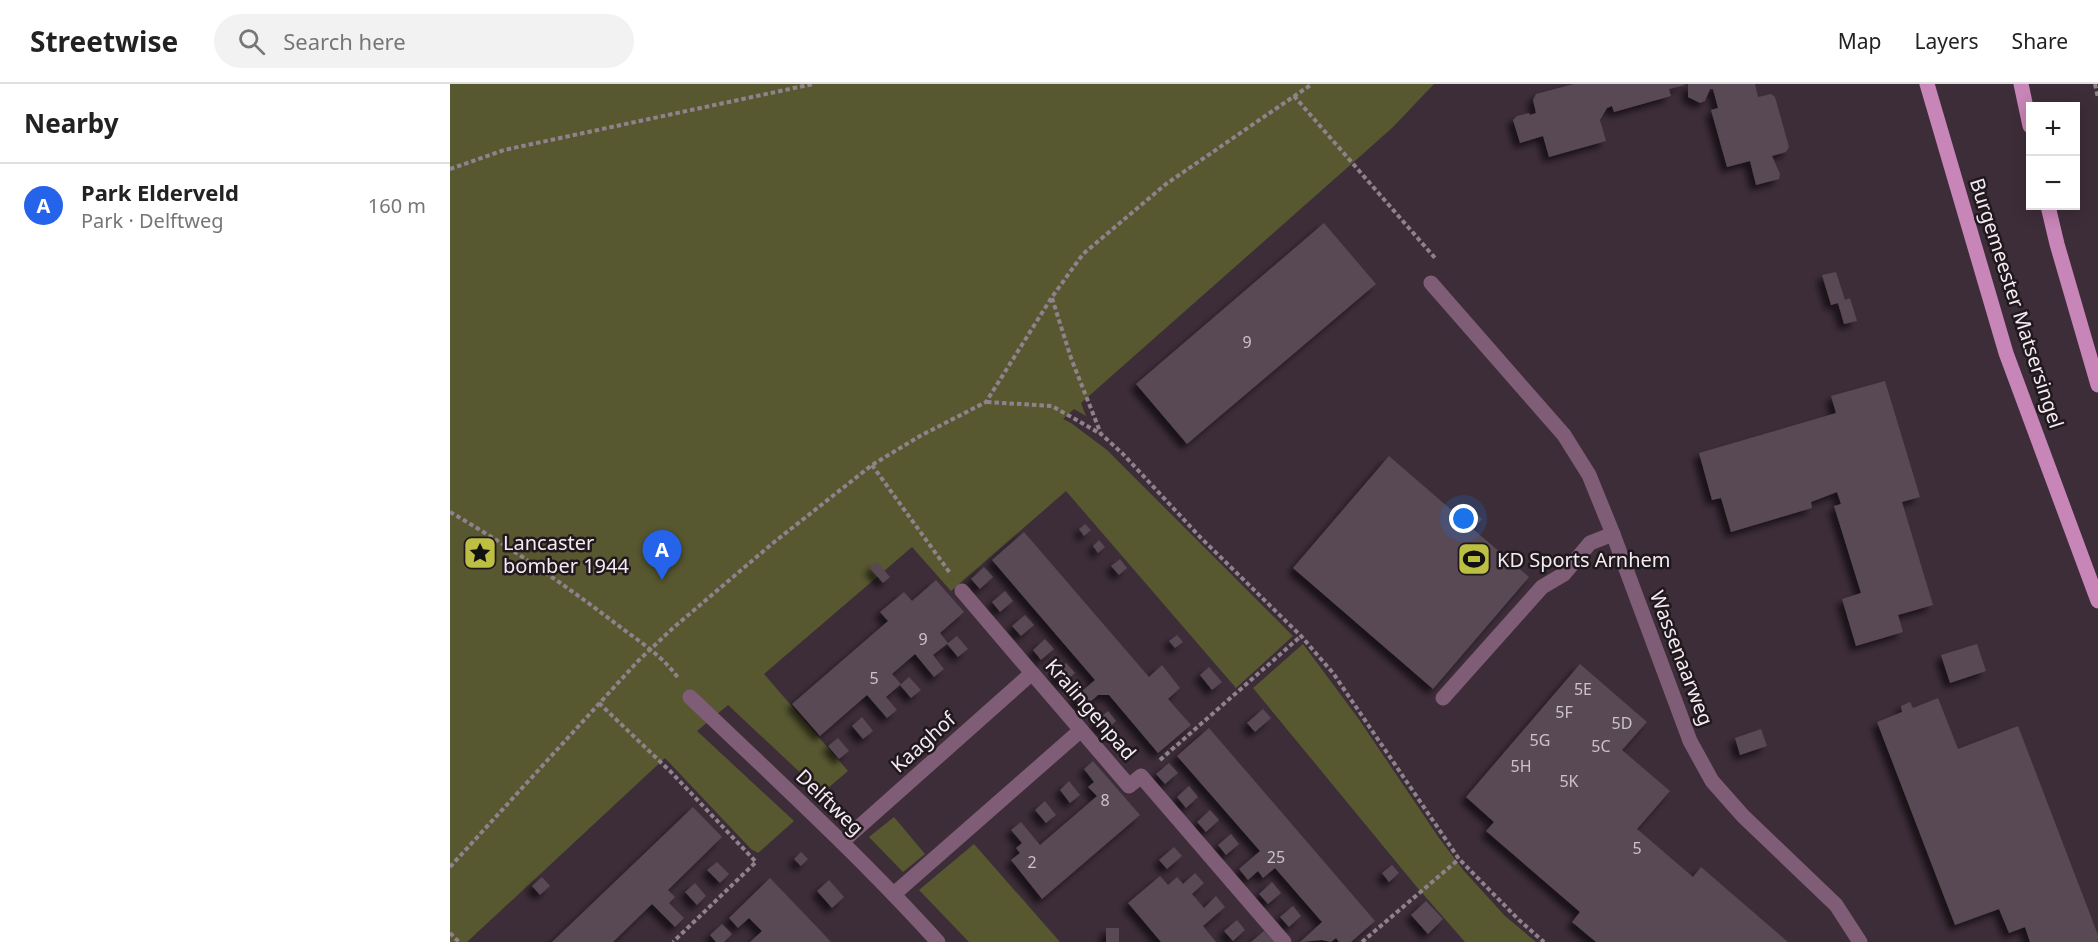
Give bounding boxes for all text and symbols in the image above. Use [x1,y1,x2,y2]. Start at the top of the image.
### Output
search box [214,14,634,68]
text: Streetwise [30,22,178,60]
icon: search [235,25,268,58]
text: Search here [283,26,406,56]
text: Map [1838,27,1882,55]
text: Layers [1915,27,1979,55]
text: Share [2012,27,2068,55]
map controls [2026,102,2080,210]
button: + [2026,102,2080,156]
text: Nearby [24,105,119,141]
button: − [2026,156,2080,210]
street label: Burgemeester Matsersingel [1964,175,2070,431]
text: Park Elderveld [81,177,239,207]
text: A [37,192,50,219]
text: 160 m [368,192,426,219]
text: Park · Delftweg [81,207,223,234]
house number: 9 [1242,331,1252,353]
your location [1449,504,1478,533]
place label: Lancaster bomber 1944 [503,529,629,579]
pin: A [642,530,682,580]
place icon: Lancaster bomber 1944 [462,535,498,571]
sports icon: KD Sports Arnhem [1456,541,1492,577]
place label: KD Sports Arnhem [1497,546,1671,573]
street label: Wassenaarweg [1644,587,1720,729]
house number: 9 [918,628,928,650]
street label: Kralingenpad [1040,653,1142,765]
house number: 5 [869,667,879,689]
house number: 5E [1574,678,1592,700]
house number: 5F [1555,701,1573,723]
street label: Kaaghof [885,705,962,778]
house number: 5D [1612,712,1632,734]
house number: 5G [1530,729,1550,751]
house number: 5C [1591,735,1611,757]
house number: 5H [1510,755,1532,777]
street label: Delftweg [790,763,870,841]
house number: 5K [1559,770,1579,792]
house number: 8 [1100,789,1110,811]
house number: 5 [1632,837,1642,859]
house number: 25 [1267,846,1285,868]
house number: 2 [1027,851,1037,873]

